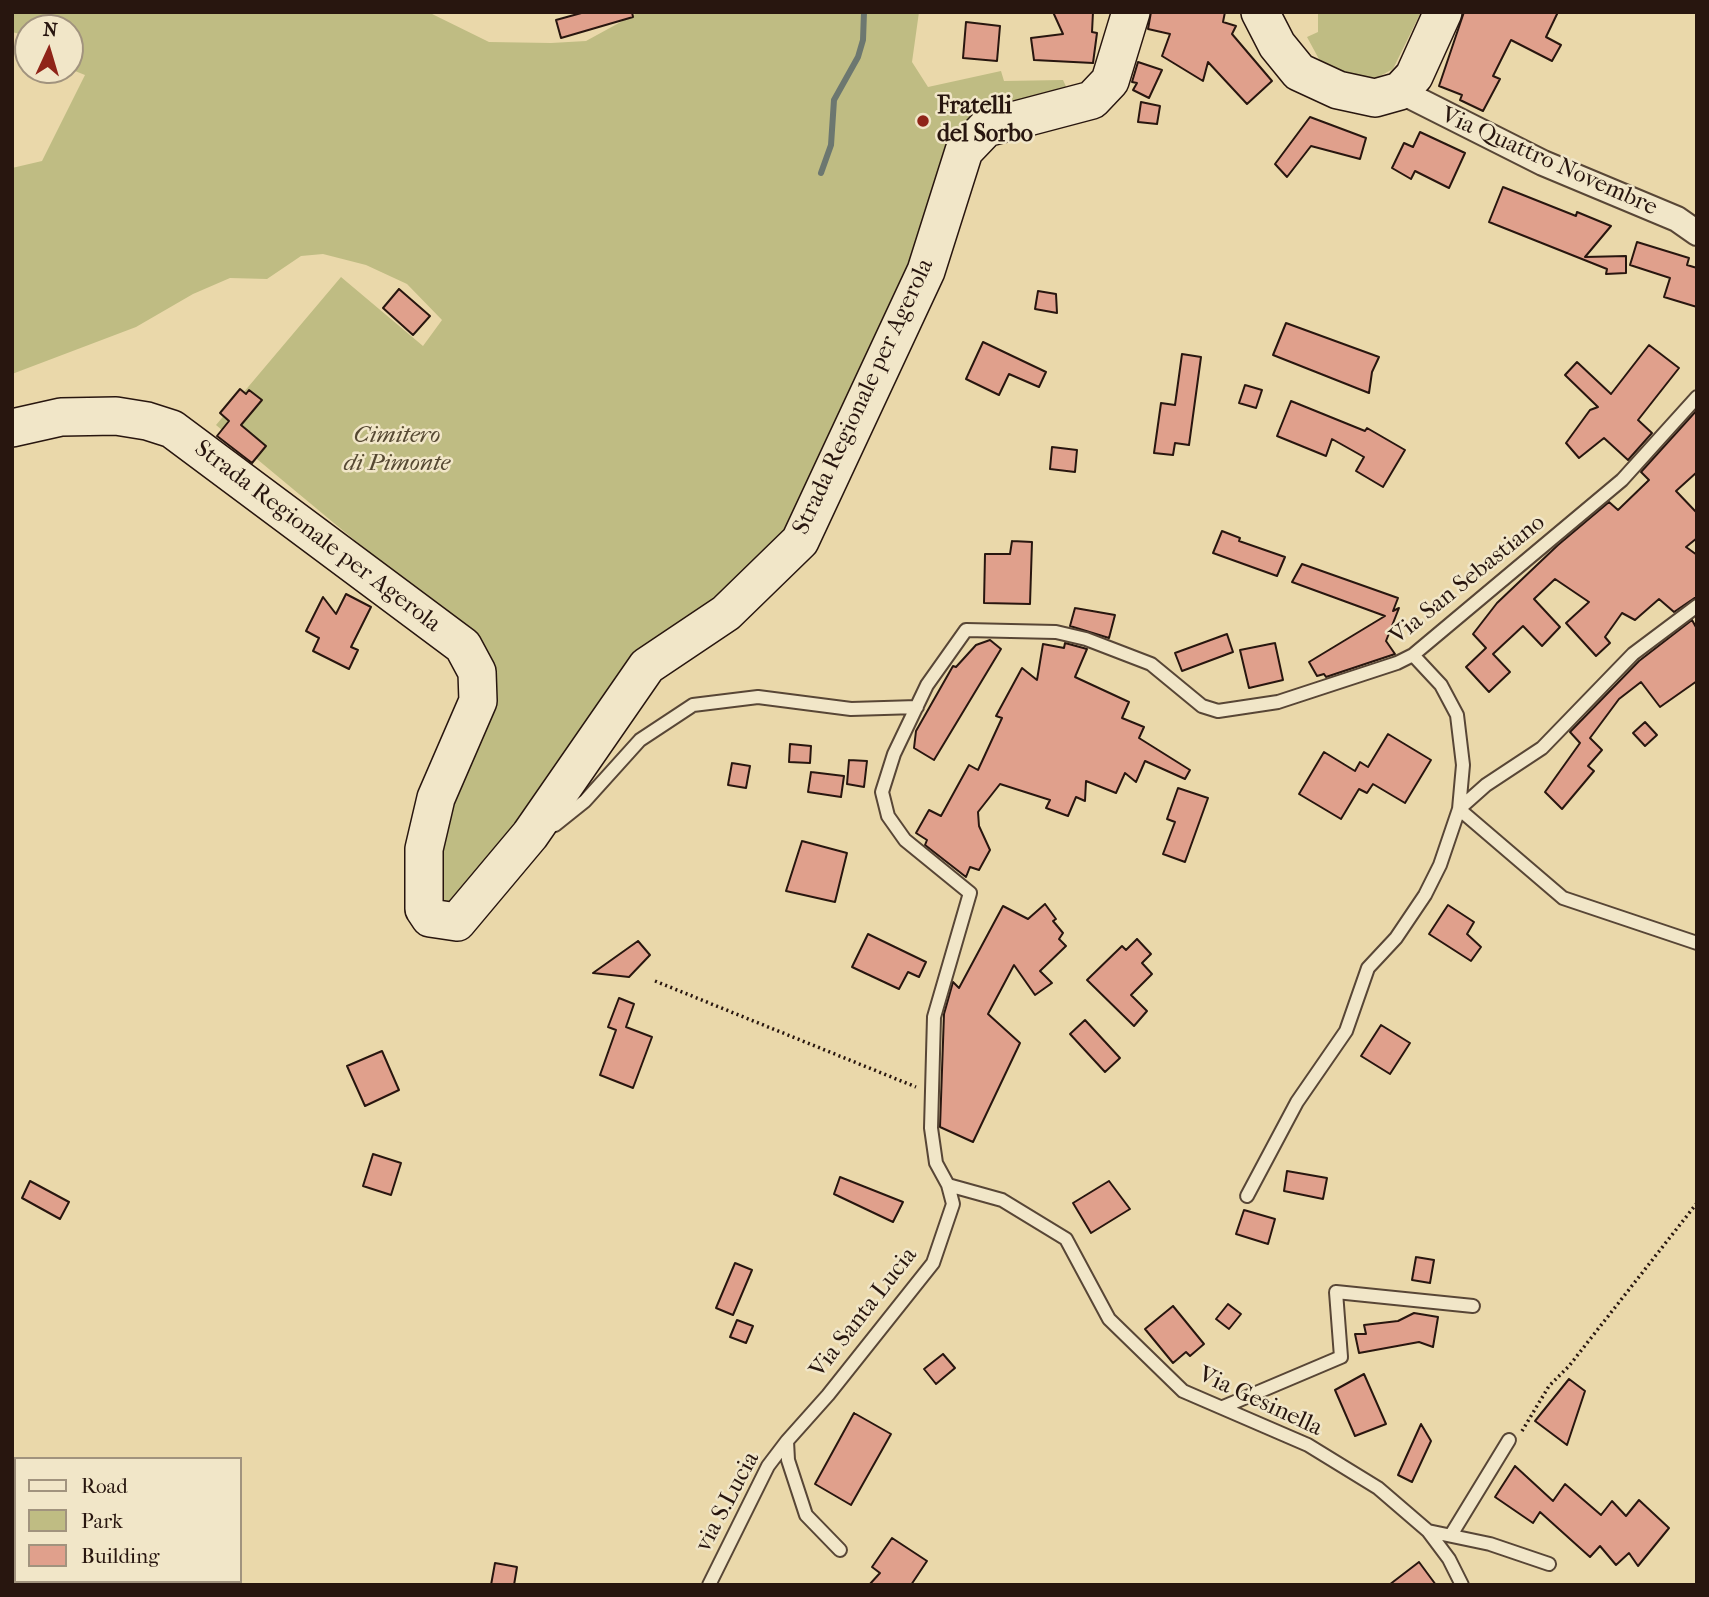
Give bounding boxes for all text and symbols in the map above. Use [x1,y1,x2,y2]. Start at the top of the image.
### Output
north arrow [14,14,84,84]
text: N [42,19,58,42]
place label: Fratelli del Sorbo [937,93,1033,149]
street label: Via Quattro Novembre [1436,101,1662,223]
marker: Fratelli del Sorbo [915,113,931,129]
street label: Strada Regionale per Agerola [787,254,941,540]
park label: Cimitero di Pimonte [344,422,450,478]
street label: Strada Regionale per Agerola [188,435,446,639]
street label: Via San Sebastiano [1385,509,1551,651]
street label: Via Santa Lucia [804,1242,924,1384]
street label: Via Gesinella [1193,1361,1327,1443]
street label: via S.Lucia [690,1447,766,1557]
legend [14,1457,242,1583]
text: Road [81,1474,128,1498]
text: Park [81,1509,123,1533]
text: Building [81,1544,159,1568]

